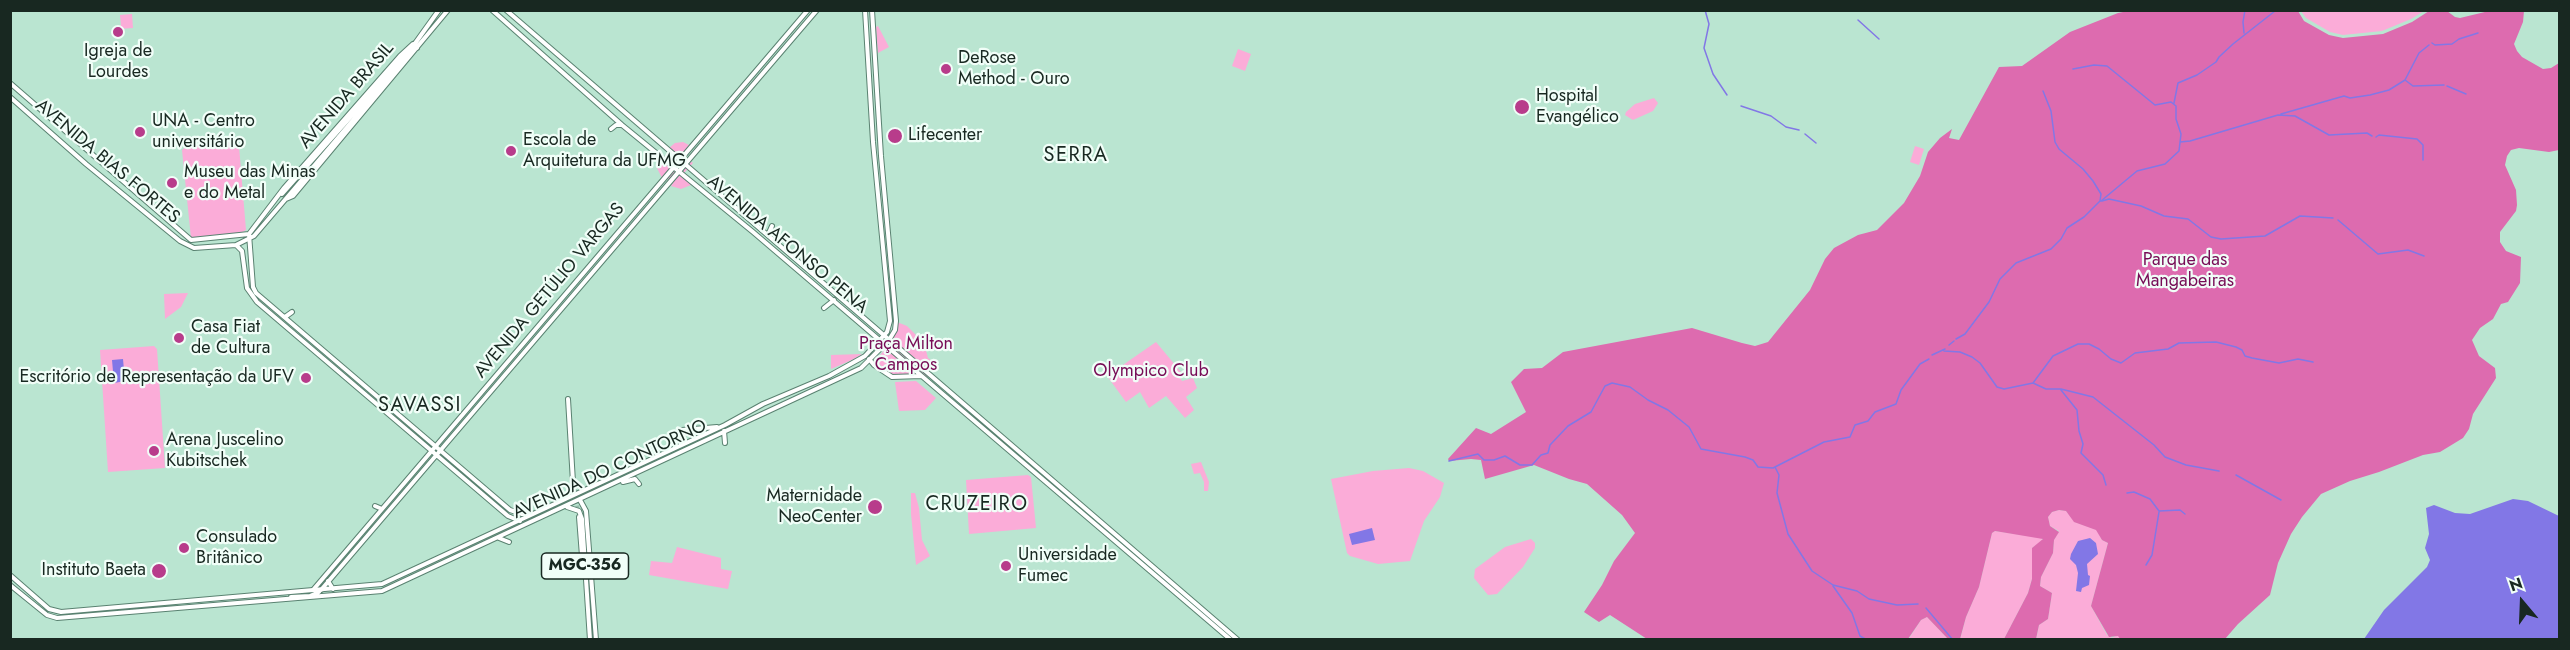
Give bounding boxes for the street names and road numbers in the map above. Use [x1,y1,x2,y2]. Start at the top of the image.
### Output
street label: AVENIDA BRASIL [295,39,399,153]
street label: AVENIDA BIAS FORTES [30,95,184,229]
street label: AVENIDA AFONSO PENA [702,171,872,319]
street label: AVENIDA GETÚLIO VARGAS [470,199,630,383]
street label: AVENIDA DO CONTORNO [510,416,710,524]
road number: MGC-356 [542,553,628,579]

